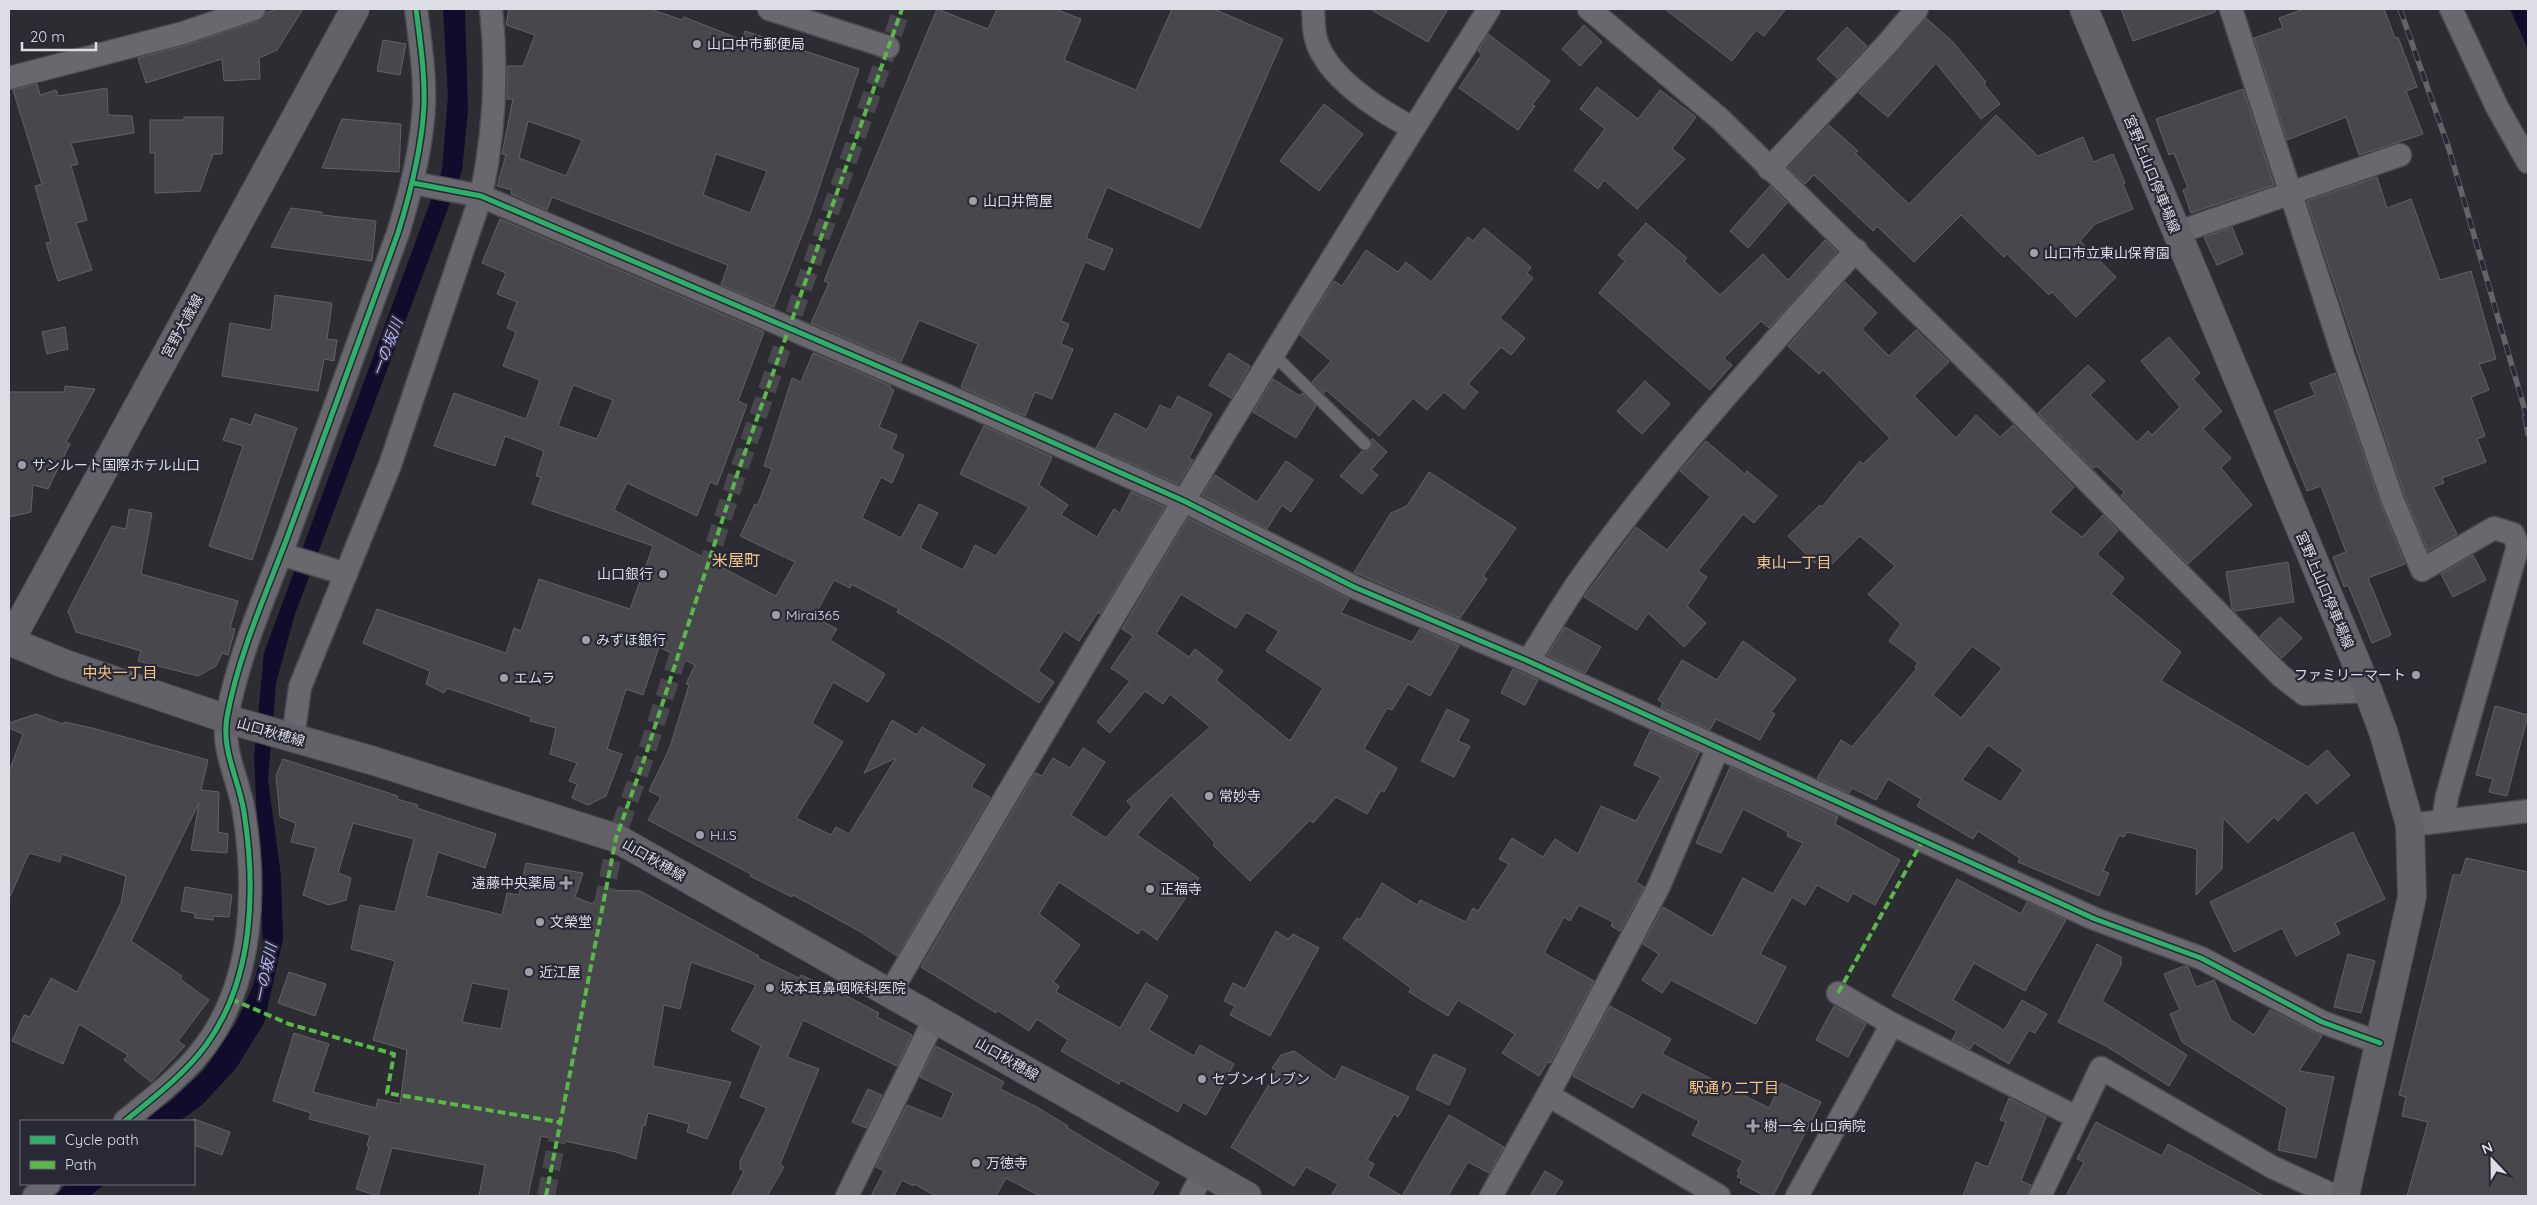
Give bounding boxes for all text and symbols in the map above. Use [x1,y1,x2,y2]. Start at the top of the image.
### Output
scale bar [22,20,96,52]
text: 20 m [30,27,65,46]
place label: 山口中市郵便局 [707,35,805,53]
marker: 山口中市郵便局 [691,38,703,50]
street label: 宮野上山口停車場線 [2120,112,2184,236]
place label: 山口井筒屋 [983,192,1053,210]
marker: 山口井筒屋 [967,195,979,207]
place label: 山口市立東山保育園 [2044,244,2170,262]
marker: 山口市立東山保育園 [2028,247,2040,259]
street label: 宮野大歳線 [157,291,207,361]
water label: 一の坂川 [367,314,407,378]
place label: サンルート国際ホテル山口 [32,456,200,474]
marker: サンルート国際ホテル山口 [16,459,28,471]
street label: 宮野上山口停車場線 [2292,528,2358,652]
district label: 米屋町 [712,550,760,570]
district label: 東山一丁目 [1756,553,1832,572]
place label: 山口銀行 [597,565,653,583]
marker: 山口銀行 [657,568,669,580]
place label: Mirai365 [786,606,840,624]
marker: Mirai365 [770,609,782,621]
place label: みずほ銀行 [596,631,666,649]
marker: みずほ銀行 [580,634,592,646]
district label: 中央一丁目 [82,663,158,682]
place label: ファミリーマート [2294,666,2406,684]
place label: エムラ [514,669,555,687]
marker: ファミリーマート [2410,669,2422,681]
marker: エムラ [498,672,510,684]
street label: 山口秋穂線 [235,714,307,750]
place label: 常妙寺 [1219,787,1261,805]
marker: 常妙寺 [1203,790,1215,802]
place label: H.I.S [710,826,737,844]
marker: H.I.S [694,829,706,841]
street label: 山口秋穂線 [619,835,689,885]
place label: 遠藤中央薬局 [472,874,556,892]
marker: 遠藤中央薬局 [560,877,572,889]
place label: 正福寺 [1160,880,1202,898]
marker: 正福寺 [1144,883,1156,895]
place label: 文榮堂 [550,913,592,931]
marker: 文榮堂 [534,916,546,928]
water label: 一の坂川 [249,940,281,1004]
place label: 近江屋 [539,963,581,981]
marker: 近江屋 [523,966,535,978]
place label: 坂本耳鼻咽喉科医院 [780,979,906,997]
marker: 坂本耳鼻咽喉科医院 [764,982,776,994]
street label: 山口秋穂線 [972,1034,1042,1084]
place label: セブンイレブン [1212,1070,1310,1088]
marker: セブンイレブン [1196,1073,1208,1085]
district label: 駅通り二丁目 [1689,1078,1779,1097]
place label: 樹一会 山口病院 [1764,1117,1866,1135]
marker: 樹一会 山口病院 [1746,1119,1760,1133]
legend [20,1120,195,1185]
text: Cycle path [65,1130,139,1149]
north arrow [2467,1135,2517,1185]
text: N [2479,1138,2495,1158]
place label: 万徳寺 [986,1154,1028,1172]
text: Path [65,1155,97,1174]
marker: 万徳寺 [970,1157,982,1169]

